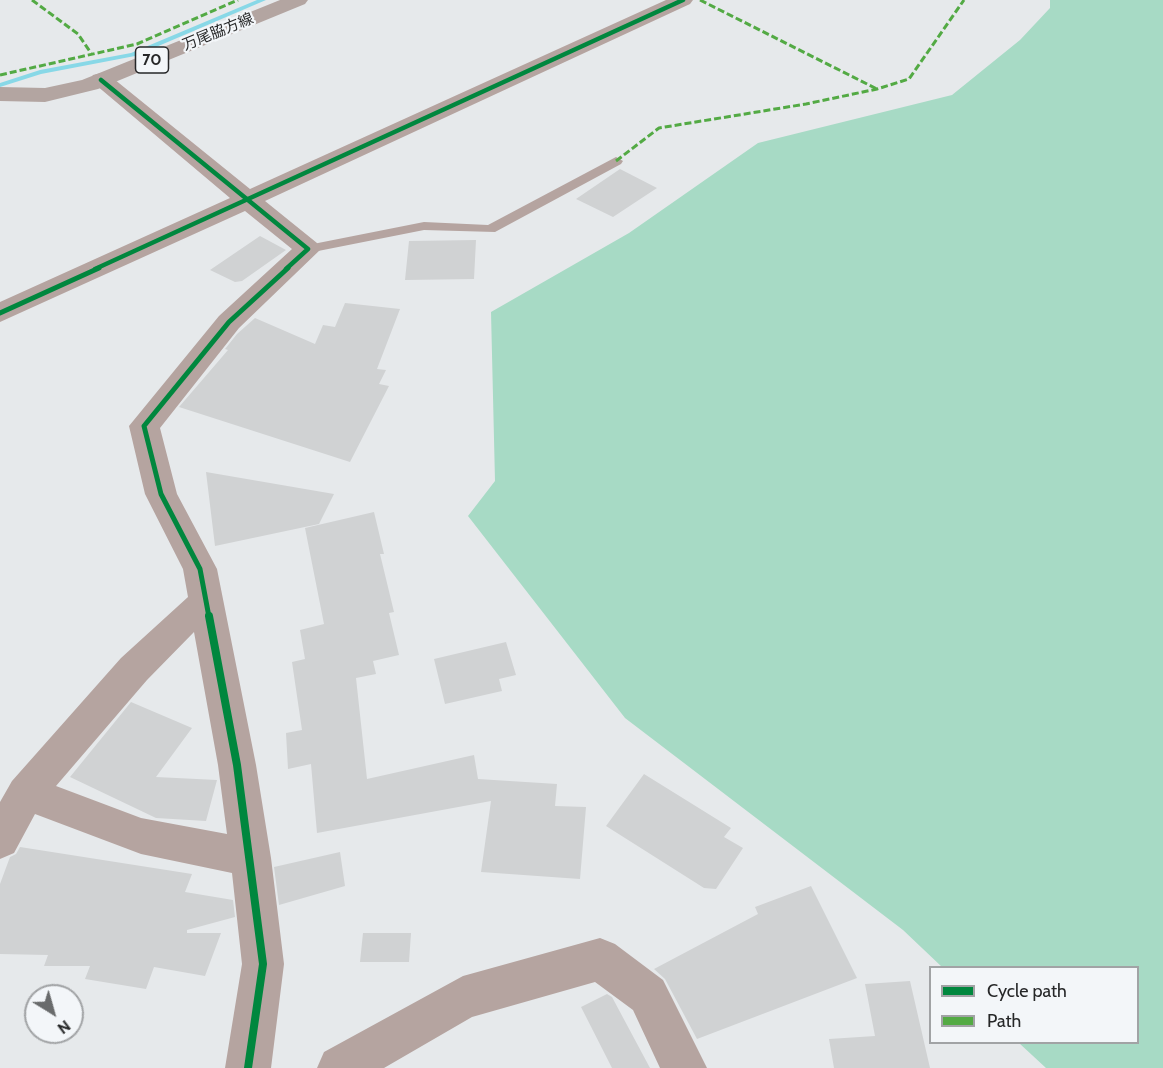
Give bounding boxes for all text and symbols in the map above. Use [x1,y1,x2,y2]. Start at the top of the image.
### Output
street label: 万尾脇方線 [180,10,256,54]
road number: 70 [136,47,168,73]
legend [929,966,1139,1044]
text: Cycle path [987,980,1067,1002]
north arrow [24,984,84,1044]
text: Path [987,1010,1021,1032]
text: N [54,1016,74,1038]

